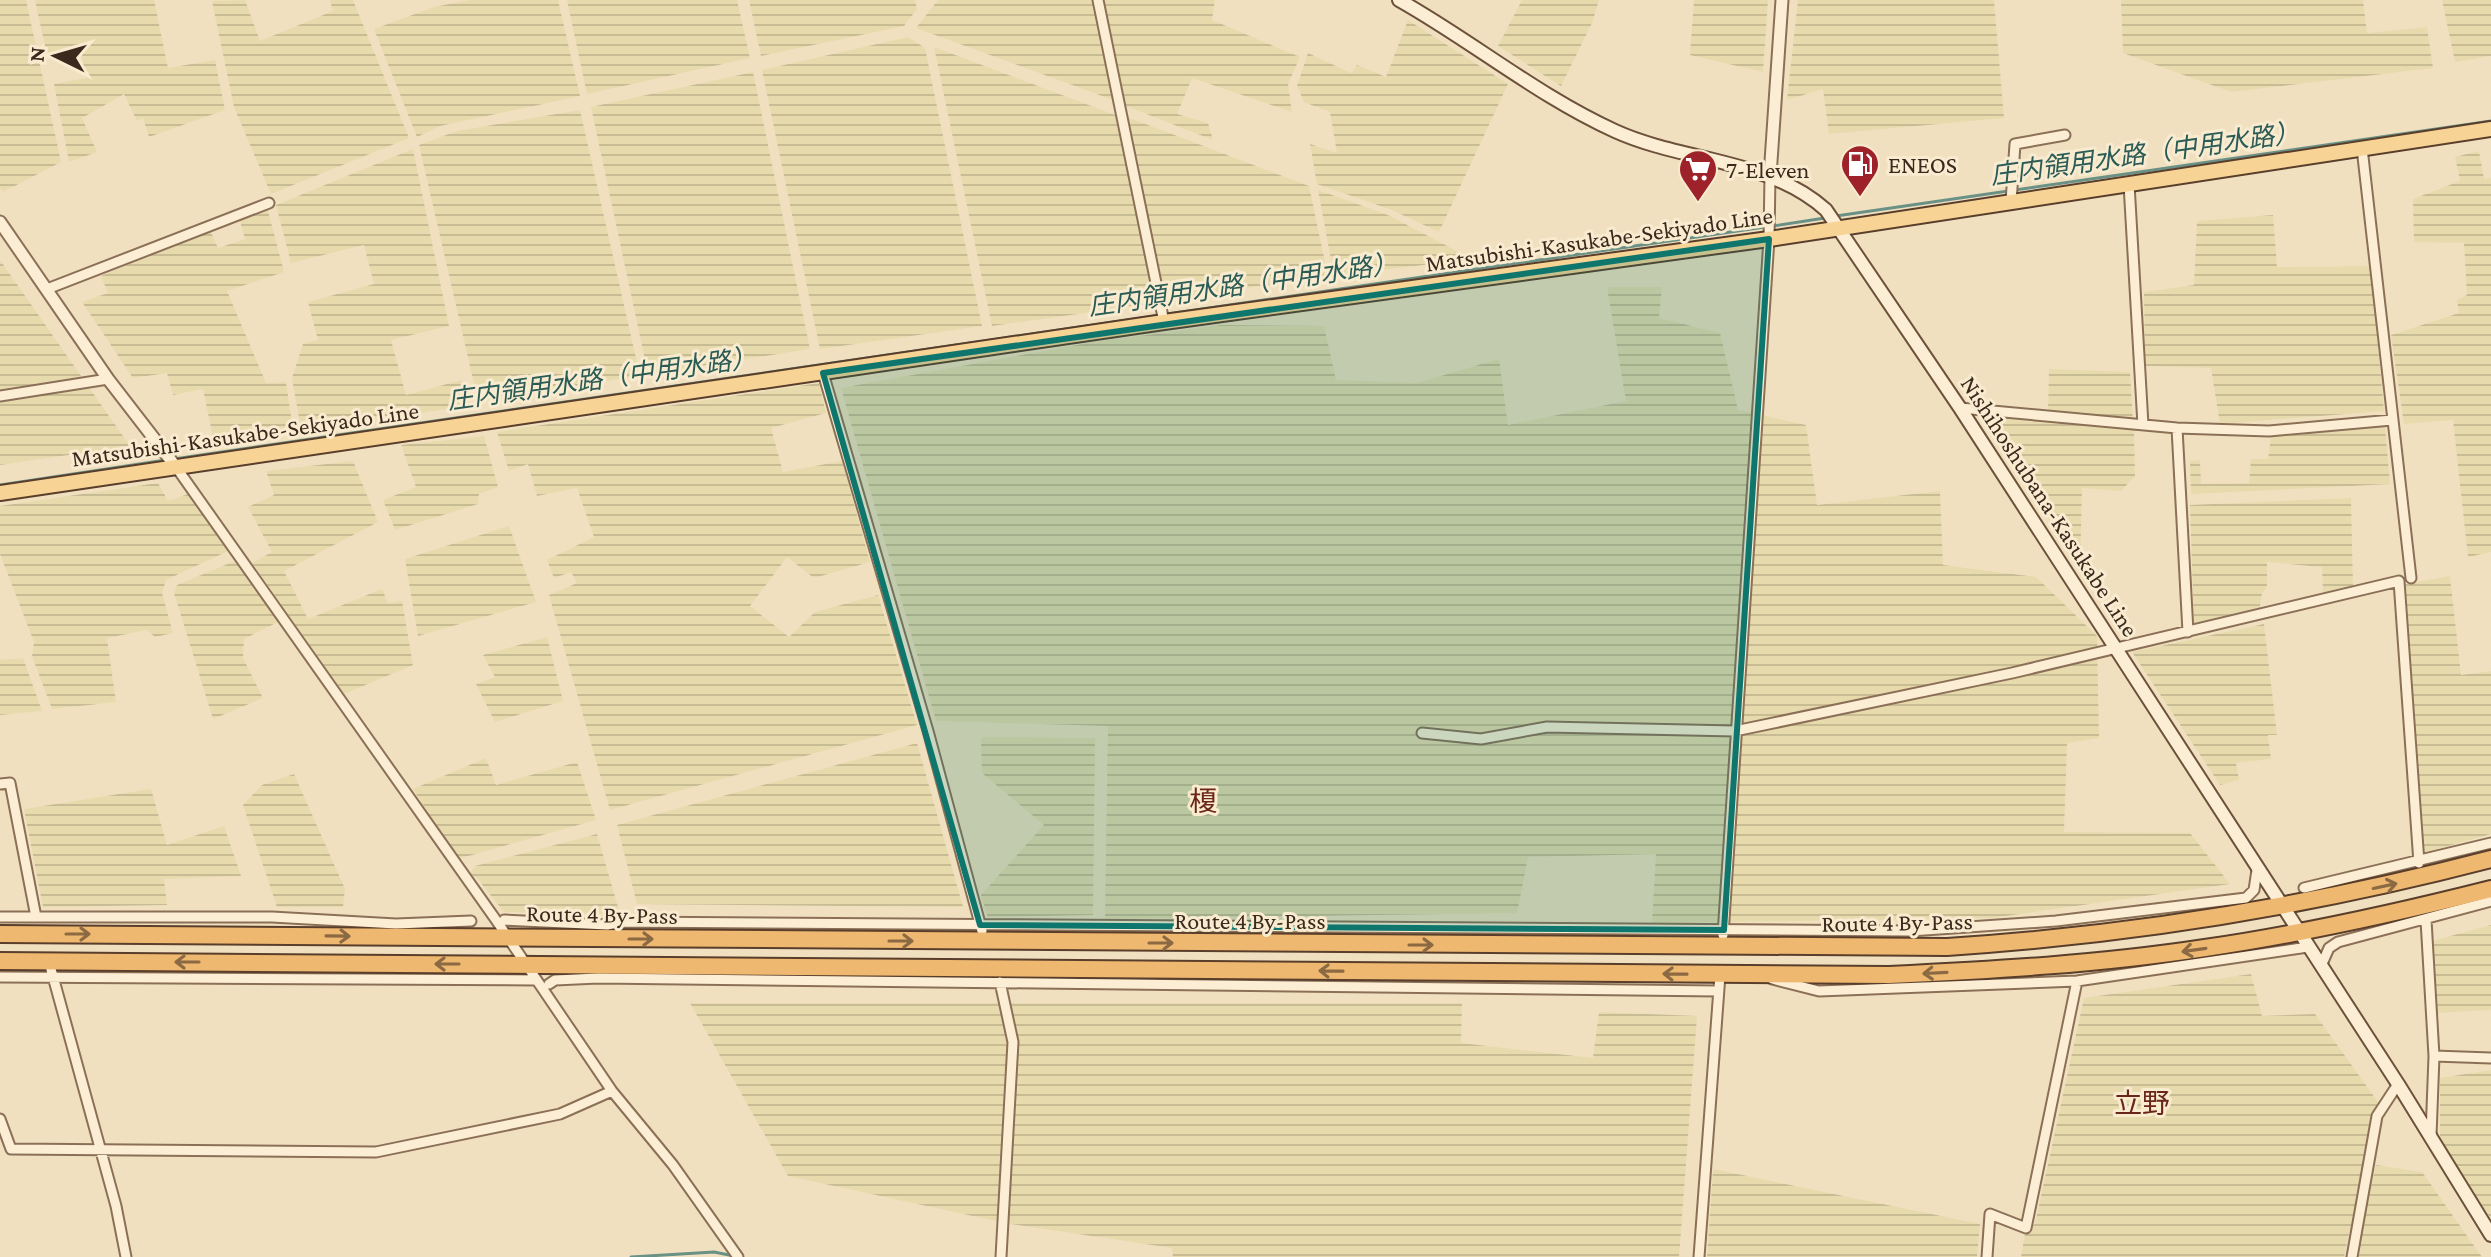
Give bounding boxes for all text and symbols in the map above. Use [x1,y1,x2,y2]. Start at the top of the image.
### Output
north arrow [16,16,96,96]
text: N [23,46,50,63]
water label: 庄内領用水路（中用水路） [1988,118,2302,190]
fuel station icon: ENEOS [1839,143,1881,198]
supermarket icon: 7-Eleven [1677,148,1719,203]
place label: ENEOS [1888,151,1957,178]
place label: 7-Eleven [1726,156,1810,183]
street label: Matsubishi-Kasukabe-Sekiyado Line [1424,201,1774,277]
water label: 庄内領用水路（中用水路） [1086,249,1400,321]
water label: 庄内領用水路（中用水路） [445,343,759,415]
street label: Nishihoshubana-Kasukabe Line [1956,371,2144,641]
street label: Matsubishi-Kasukabe-Sekiyado Line [70,396,420,472]
district label: 榎 [1189,786,1217,817]
one-way arrow [2372,878,2397,893]
street label: Route 4 By-Pass [526,899,678,929]
street label: Route 4 By-Pass [1174,907,1326,934]
street label: Route 4 By-Pass [1821,907,1973,937]
one-way arrow [64,926,91,942]
one-way arrow [324,928,351,944]
one-way arrow [627,931,654,947]
one-way arrow [887,933,914,949]
one-way arrow [1147,935,1174,951]
one-way arrow [1407,937,1434,953]
one-way arrow [2181,943,2207,958]
one-way arrow [174,955,201,970]
one-way arrow [434,956,461,972]
one-way arrow [1318,963,1345,979]
one-way arrow [1922,965,1949,980]
one-way arrow [1662,967,1689,982]
district label: 立野 [2114,1088,2170,1119]

